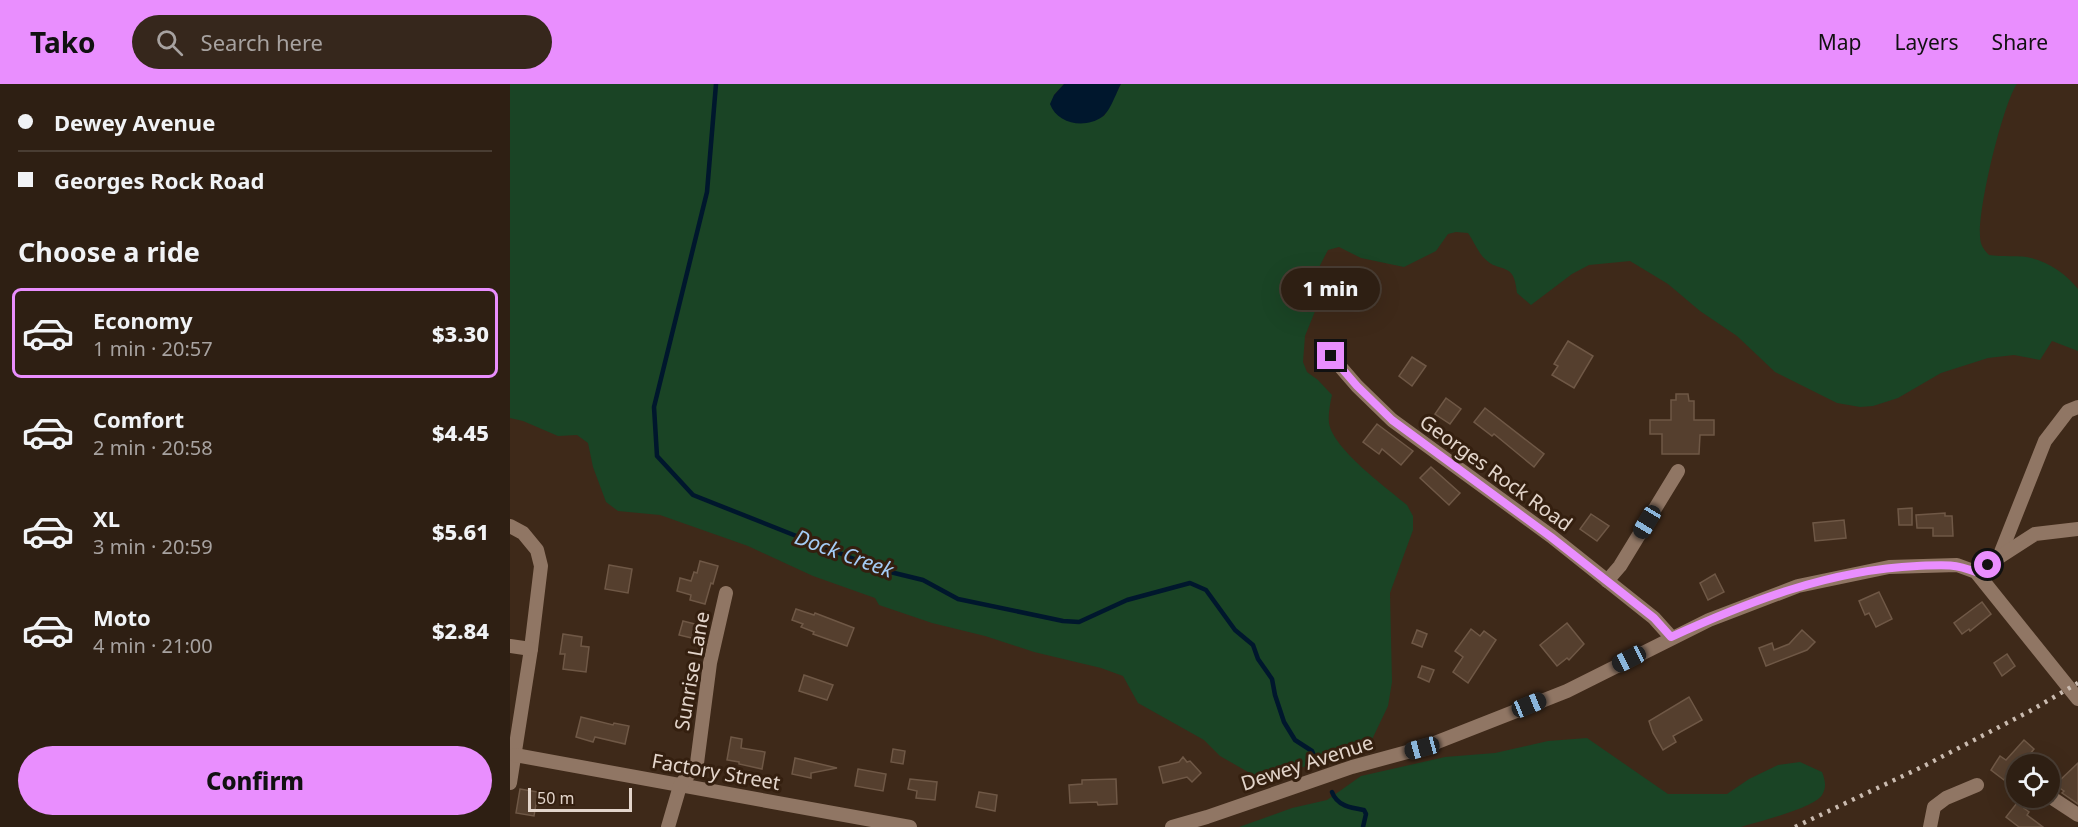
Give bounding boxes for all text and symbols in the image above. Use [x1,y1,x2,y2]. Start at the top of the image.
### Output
search box [132,15,552,69]
text: Tako [30,23,96,61]
icon: search [153,26,186,59]
text: Search here [201,27,323,57]
text: Map [1818,28,1862,56]
text: Layers [1895,28,1959,56]
text: Share [1992,28,2048,56]
text: Dewey Avenue [54,107,215,137]
text: Georges Rock Road [54,165,264,195]
text: Choose a ride [18,233,200,270]
callout: 1 min [1282,269,1380,311]
text: 1 min [1303,275,1358,302]
text: Economy [93,305,192,335]
icon: car [21,306,75,360]
text: $3.30 [432,318,489,348]
text: 1 min · 20:57 [93,335,213,362]
route end [1317,342,1344,369]
text: Comfort [93,404,184,434]
icon: car [21,405,75,459]
street label: Georges Rock Road [1415,408,1578,537]
text: $4.45 [432,417,489,447]
text: 2 min · 20:58 [93,434,213,461]
car [1630,502,1664,542]
text: XL [93,503,120,533]
icon: car [21,504,75,558]
text: $5.61 [432,516,489,546]
water label: Dock Creek [791,522,899,584]
text: 3 min · 20:59 [93,533,213,560]
route start [1974,551,2001,578]
text: Moto [93,602,151,632]
icon: car [21,603,75,657]
street label: Sunrise Lane [668,609,715,733]
text: $2.84 [432,615,489,645]
text: 4 min · 21:00 [93,632,213,659]
car [1609,643,1649,675]
car [1509,690,1549,720]
street label: Dewey Avenue [1237,728,1376,797]
car [1402,735,1442,761]
button: Confirm [18,746,492,815]
street label: Factory Street [650,747,782,796]
map controls [2006,754,2060,808]
button: locate [2006,754,2060,808]
scale bar [528,785,632,812]
text: 50 m [537,787,574,809]

